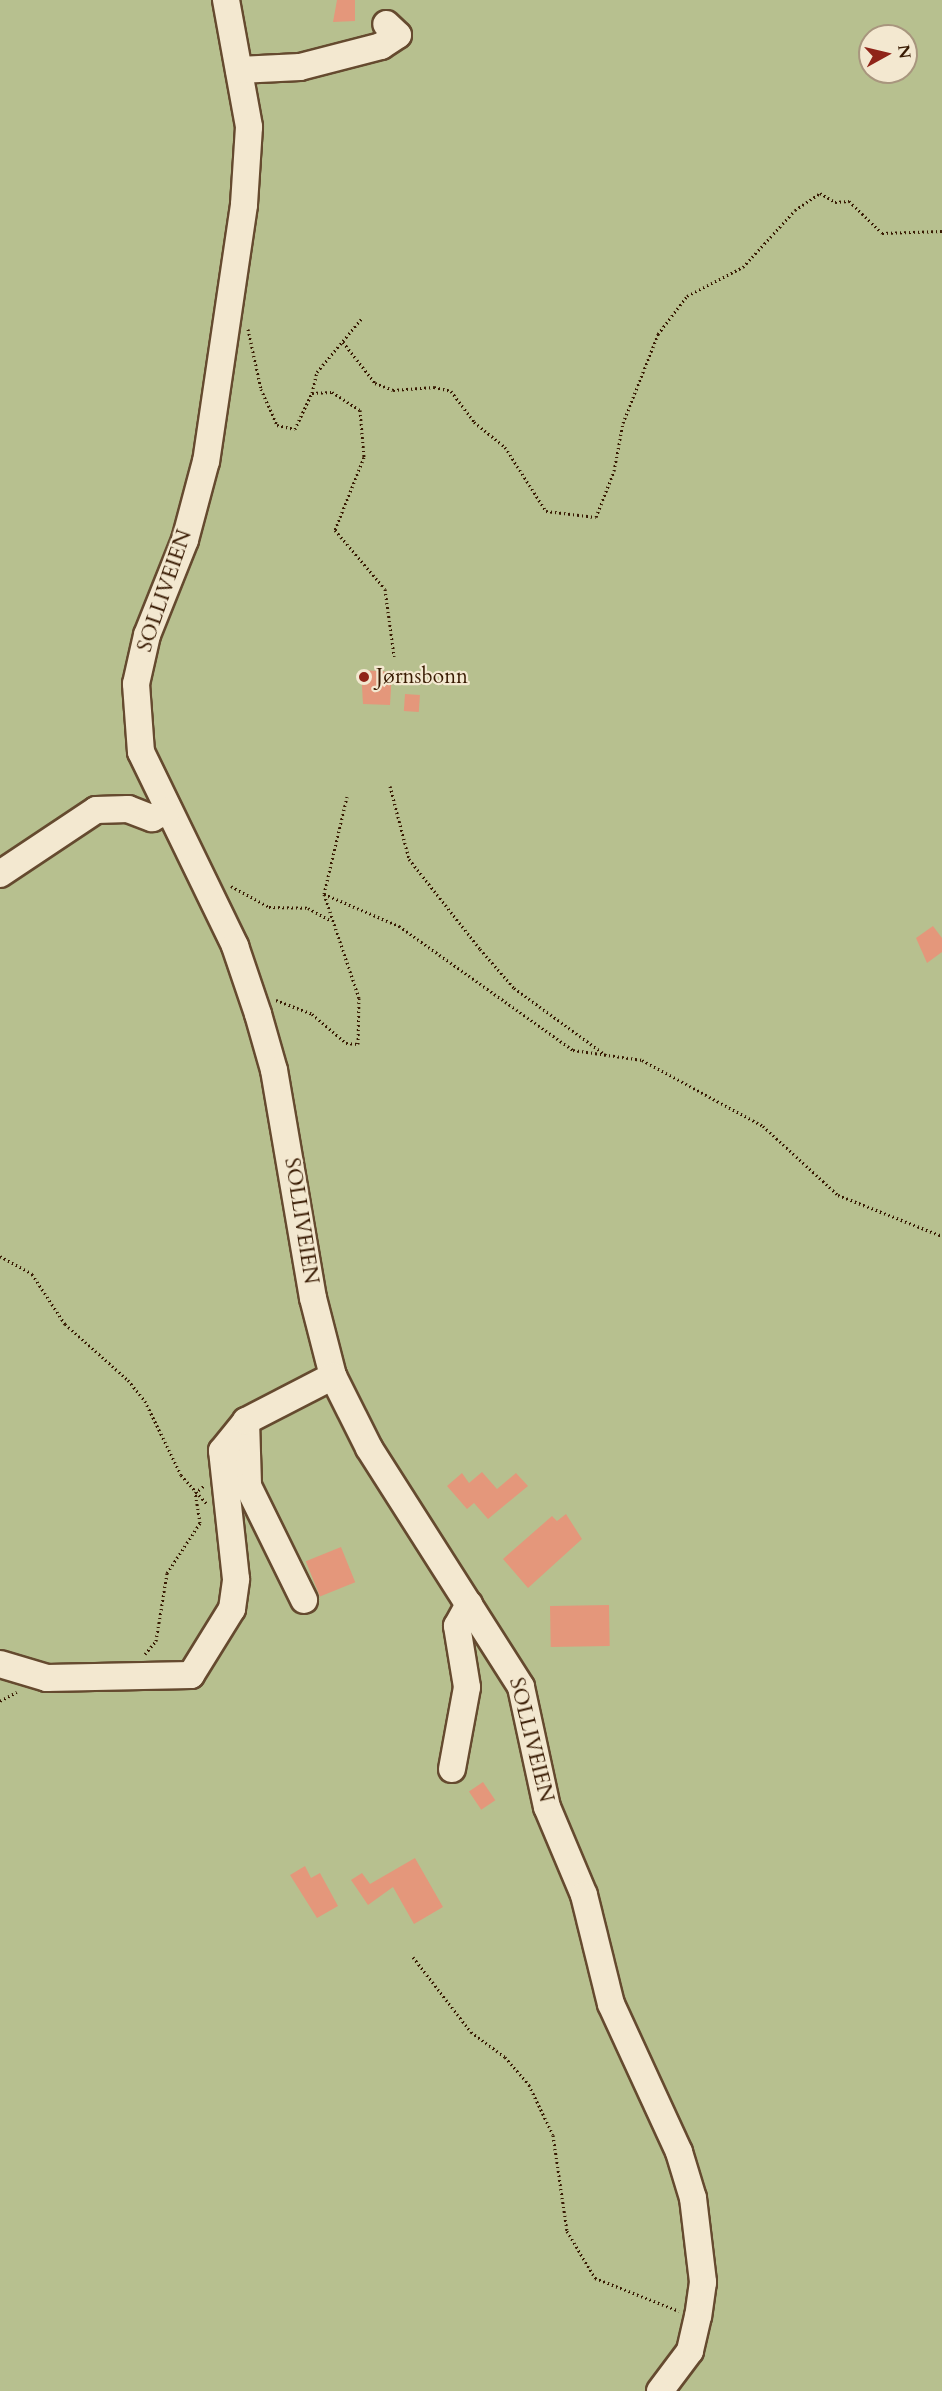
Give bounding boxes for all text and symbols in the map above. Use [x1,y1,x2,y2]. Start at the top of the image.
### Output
north arrow [858,24,918,84]
text: N [892,43,916,60]
street label: SOLLIVEIEN [132,527,198,655]
place label: Jørnsbonn [376,664,468,690]
marker: Jørnsbonn [357,670,371,684]
street label: SOLLIVEIEN [279,1156,323,1286]
street label: SOLLIVEIEN [503,1675,559,1805]

